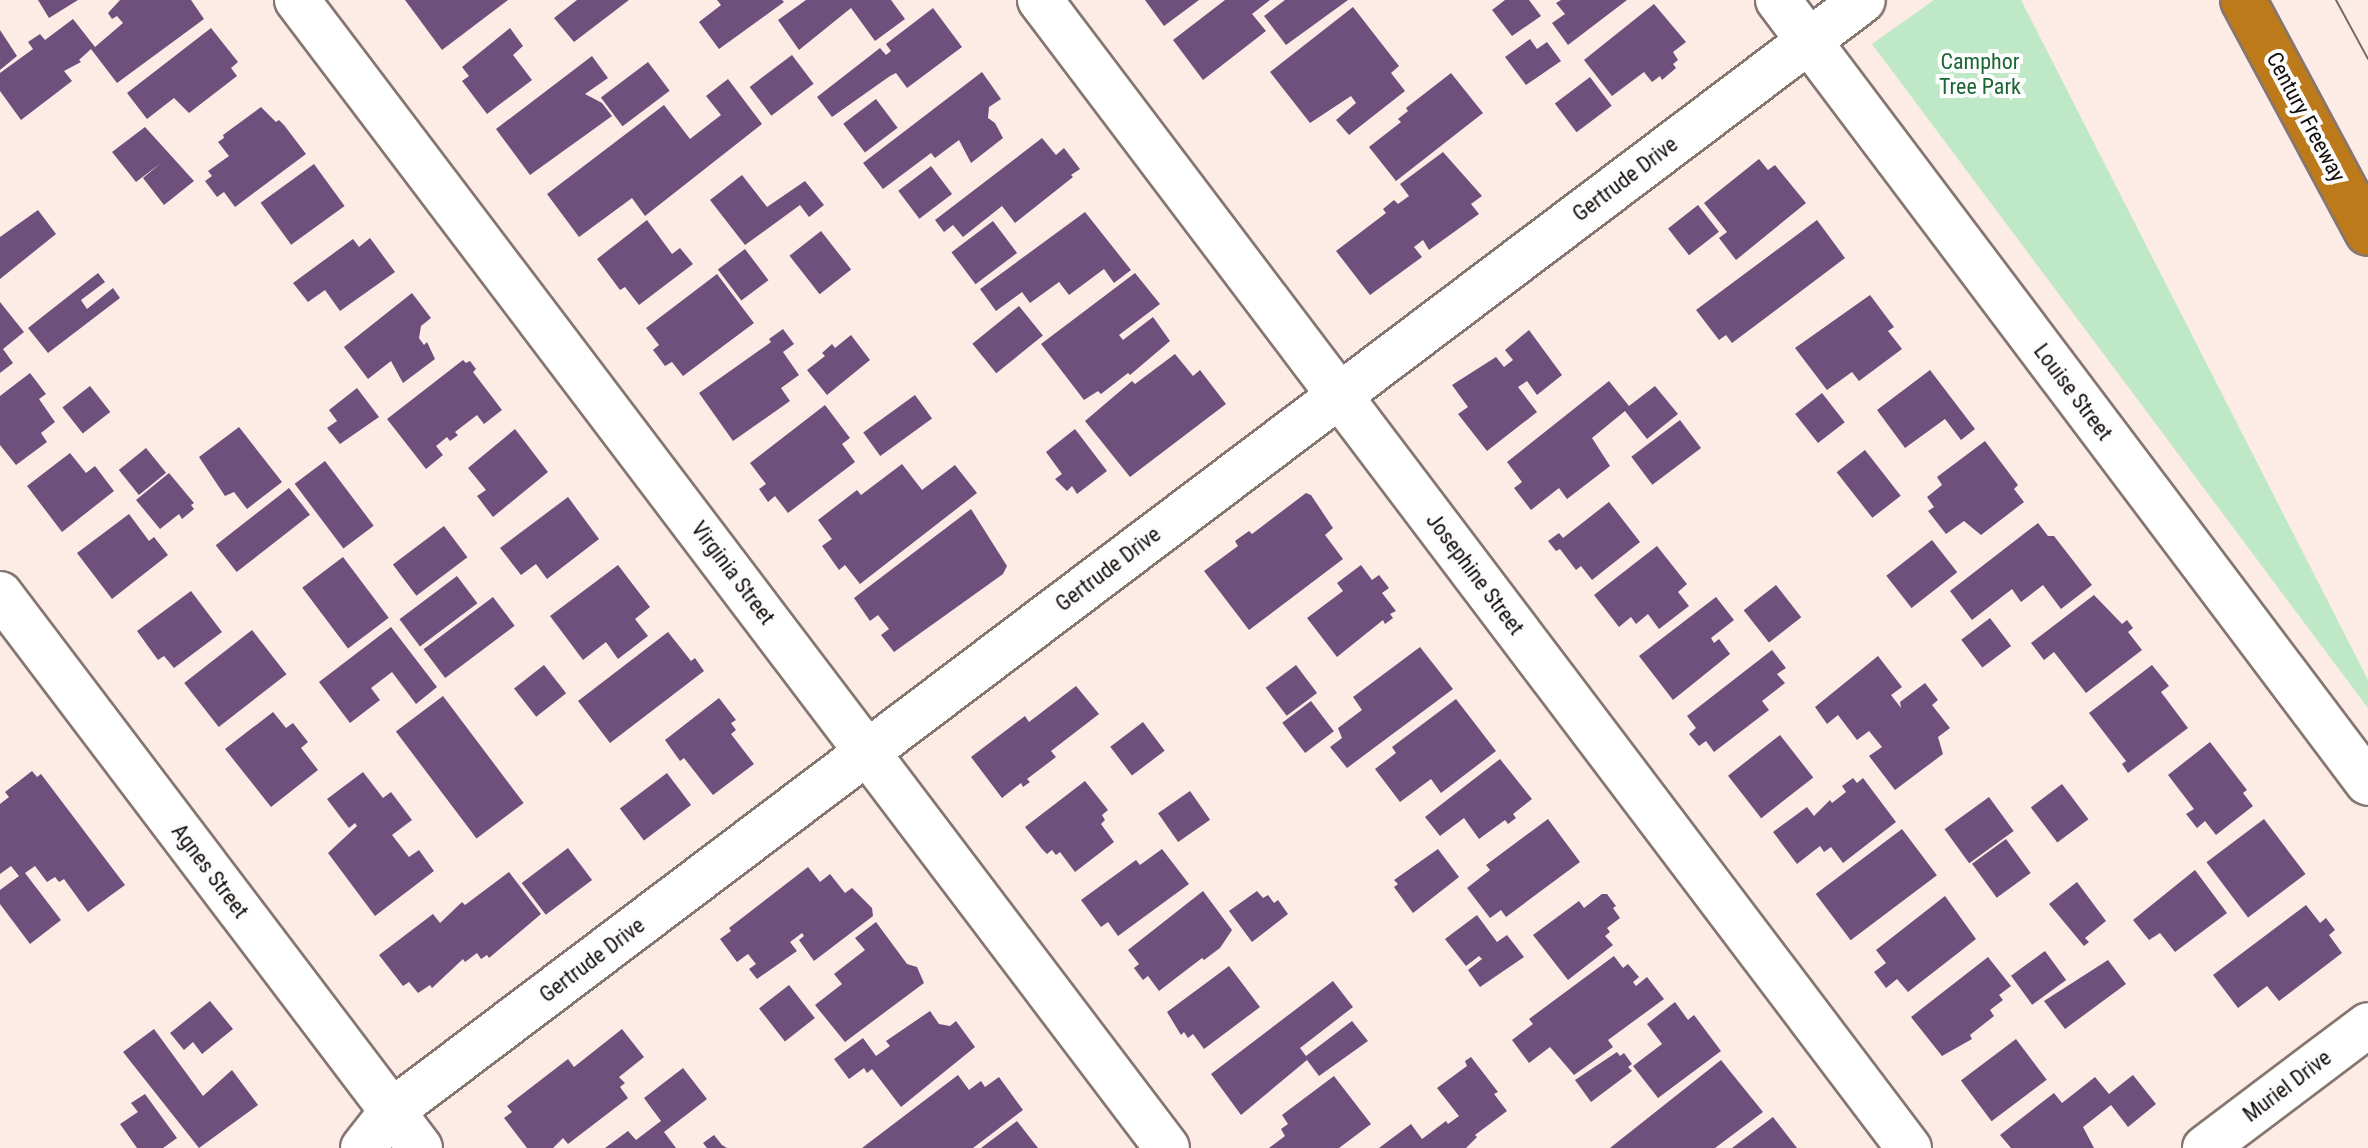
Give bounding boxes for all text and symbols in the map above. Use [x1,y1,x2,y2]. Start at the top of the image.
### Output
park label: Camphor Tree Park [1939,48,2021,100]
street label: Century Freeway [2261,48,2351,186]
street label: Gertrude Drive [1567,131,1683,227]
street label: Louise Street [2028,338,2118,446]
street label: Josephine Street [1420,508,1530,640]
street label: Virginia Street [686,516,780,630]
street label: Gertrude Drive [1050,521,1166,617]
street label: Agnes Street [166,819,254,923]
street label: Gertrude Drive [534,912,650,1008]
street label: Muriel Drive [2238,1044,2336,1128]

